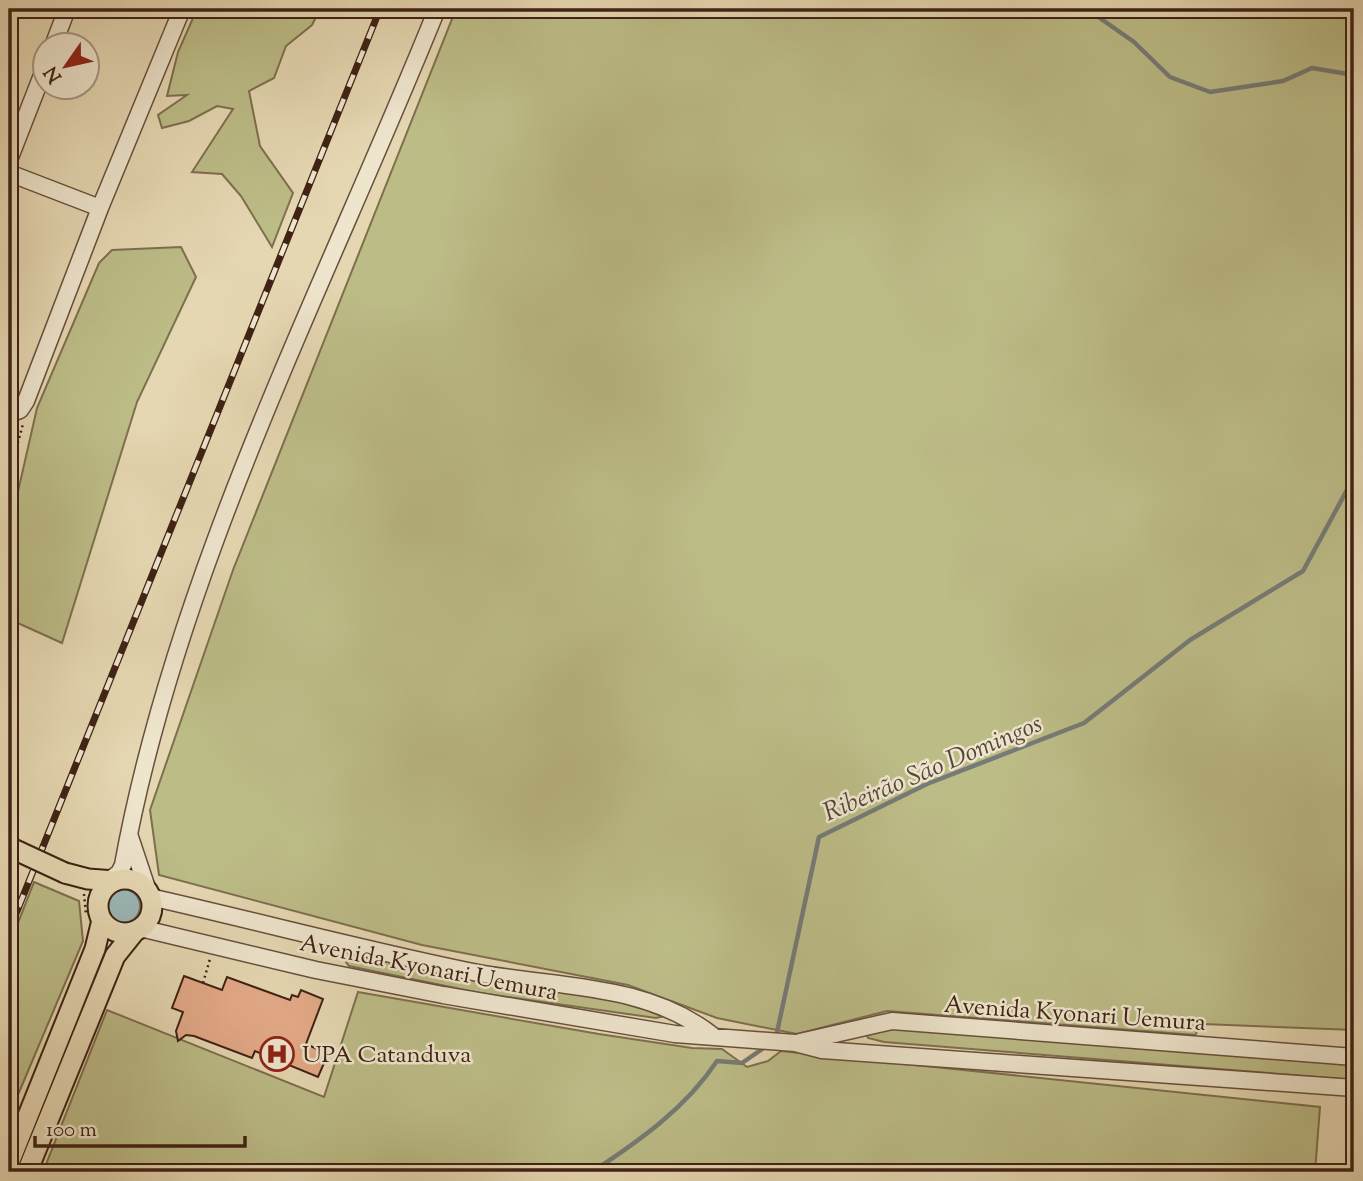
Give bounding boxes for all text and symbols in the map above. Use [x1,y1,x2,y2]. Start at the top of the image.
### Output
north arrow [32,32,102,102]
text: N [39,60,69,88]
water label: Ribeirão São Domingos [818,706,1048,832]
street label: Avenida Kyonari Uemura [297,927,561,1011]
street label: Avenida Kyonari Uemura [943,989,1207,1041]
hospital icon: UPA Catanduva [258,1035,296,1073]
place label: UPA Catanduva [302,1039,471,1073]
scale bar [35,1104,245,1148]
text: 100 m [46,1116,97,1146]

